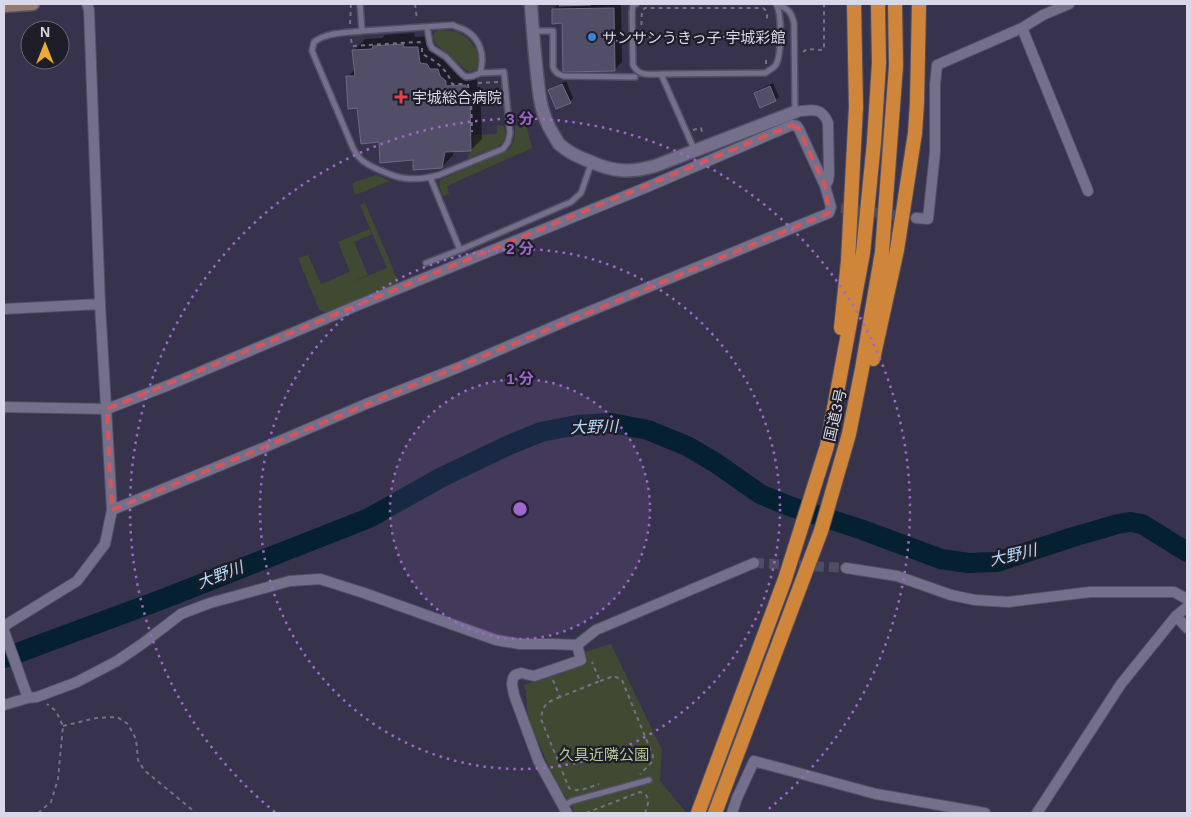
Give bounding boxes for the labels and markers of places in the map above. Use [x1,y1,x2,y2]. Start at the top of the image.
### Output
place label: サンサンうきっ子 宇城彩館 [602,29,786,46]
marker: サンサンうきっ子 宇城彩館 [586,31,598,43]
place label: 宇城総合病院 [412,89,502,106]
marker: 宇城総合病院 [394,90,408,104]
centre of rings [511,500,529,518]

